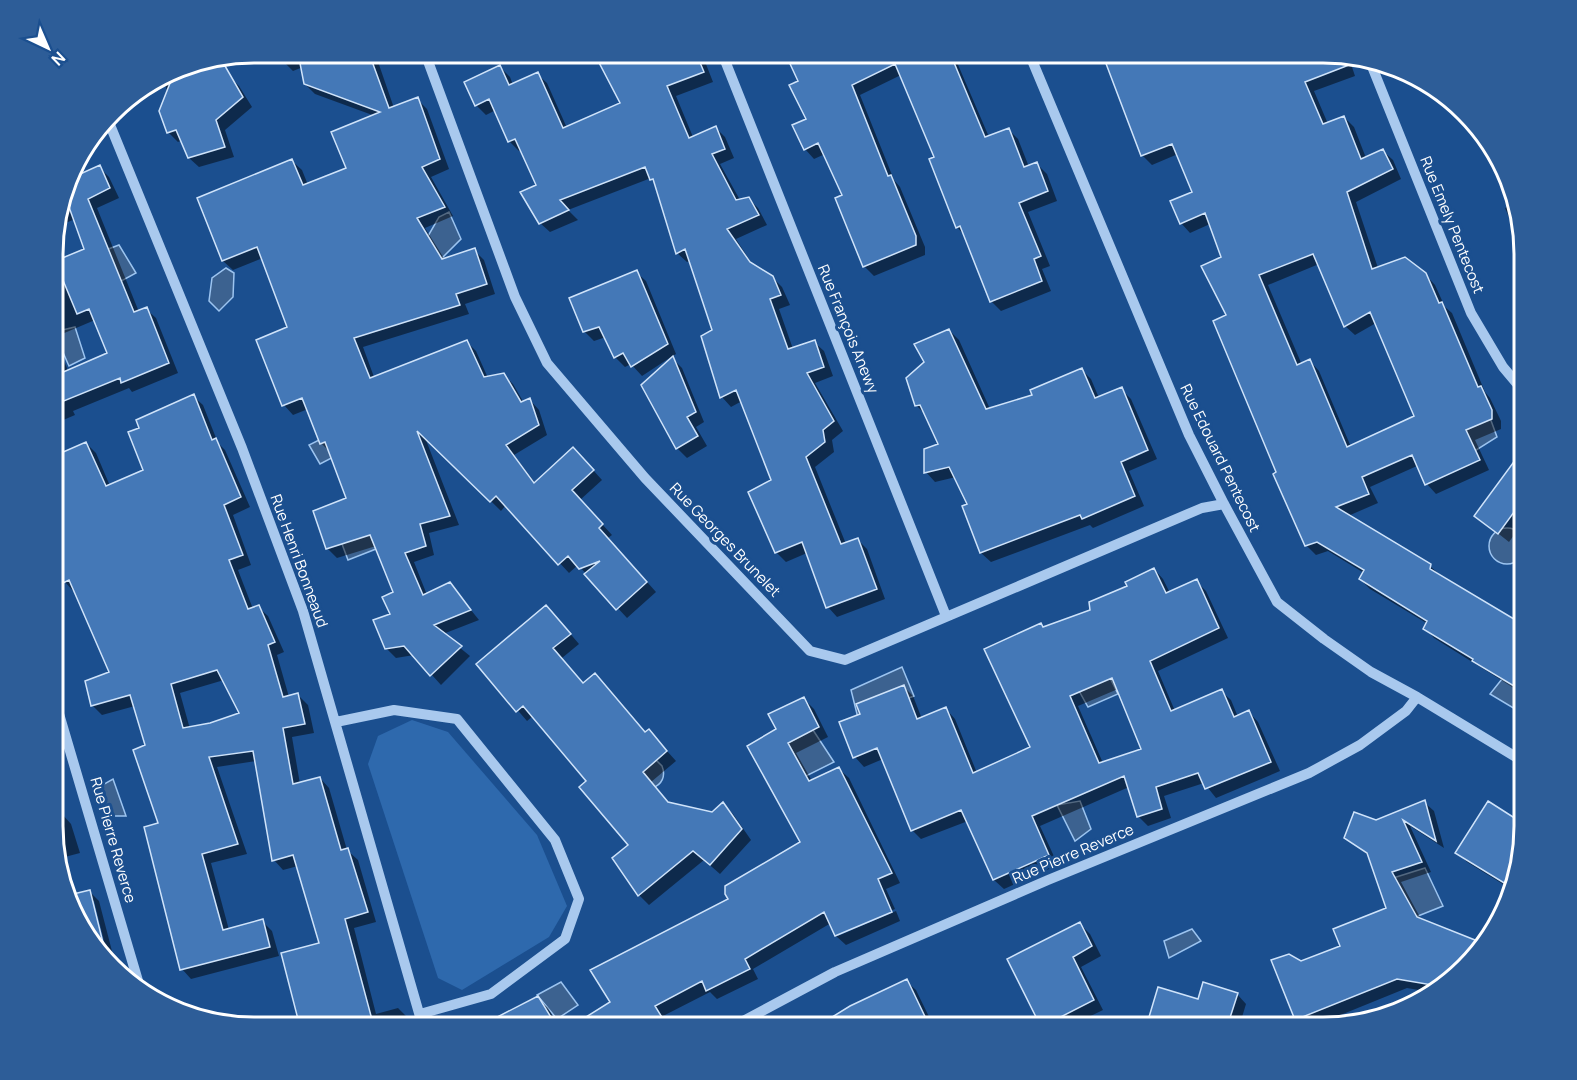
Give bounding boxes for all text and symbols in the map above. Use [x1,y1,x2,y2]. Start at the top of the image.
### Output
north arrow [18,18,78,78]
text: N [47,47,70,71]
street label: Rue Emely Pentecost [1415,153,1490,297]
street label: Rue François Anewy [813,261,884,397]
street label: Rue Edouard Pentecost [1175,380,1266,535]
street label: Rue Georges Brunelet [665,478,786,601]
street label: Rue Henri Bonneaud [266,491,333,630]
street label: Rue Pierre Reverce [85,774,142,905]
street label: Rue Pierre Reverce [1009,818,1137,889]

